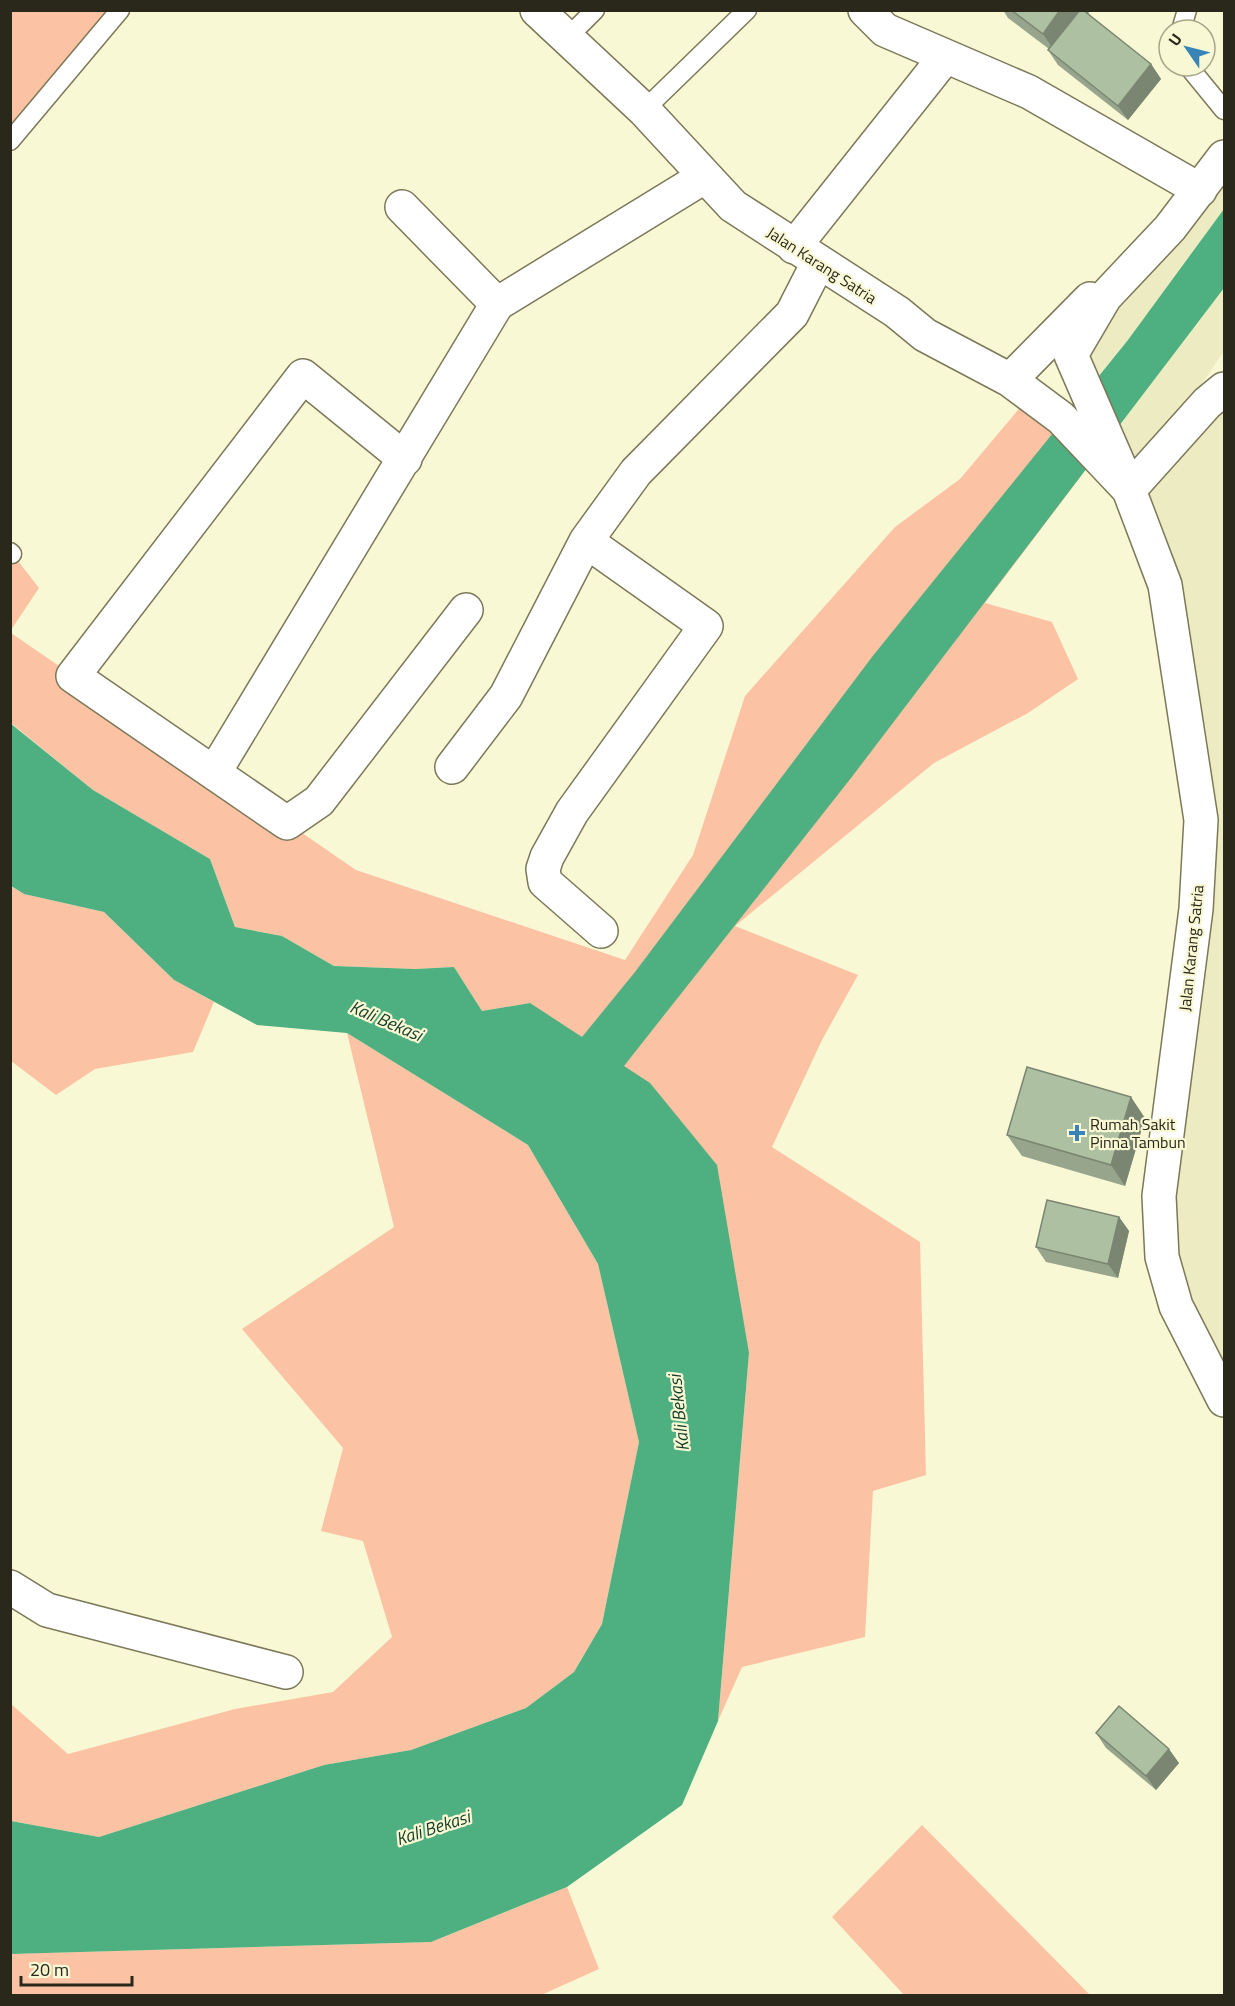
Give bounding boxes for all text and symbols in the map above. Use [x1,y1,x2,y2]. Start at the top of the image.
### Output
north arrow [1157,18,1217,78]
text: U [1162,28,1188,51]
street label: Jalan Karang Satria [762,220,882,310]
street label: Jalan Karang Satria [1172,884,1210,1012]
water label: Kali Bekasi [346,993,429,1049]
place label: Rumah Sakit Pinna Tambun [1090,1112,1186,1154]
marker: Rumah Sakit Pinna Tambun [1068,1124,1086,1142]
water label: Kali Bekasi [661,1371,696,1452]
water label: Kali Bekasi [392,1802,476,1852]
scale bar [21,1949,132,1987]
text: 20 m [30,1956,69,1983]

